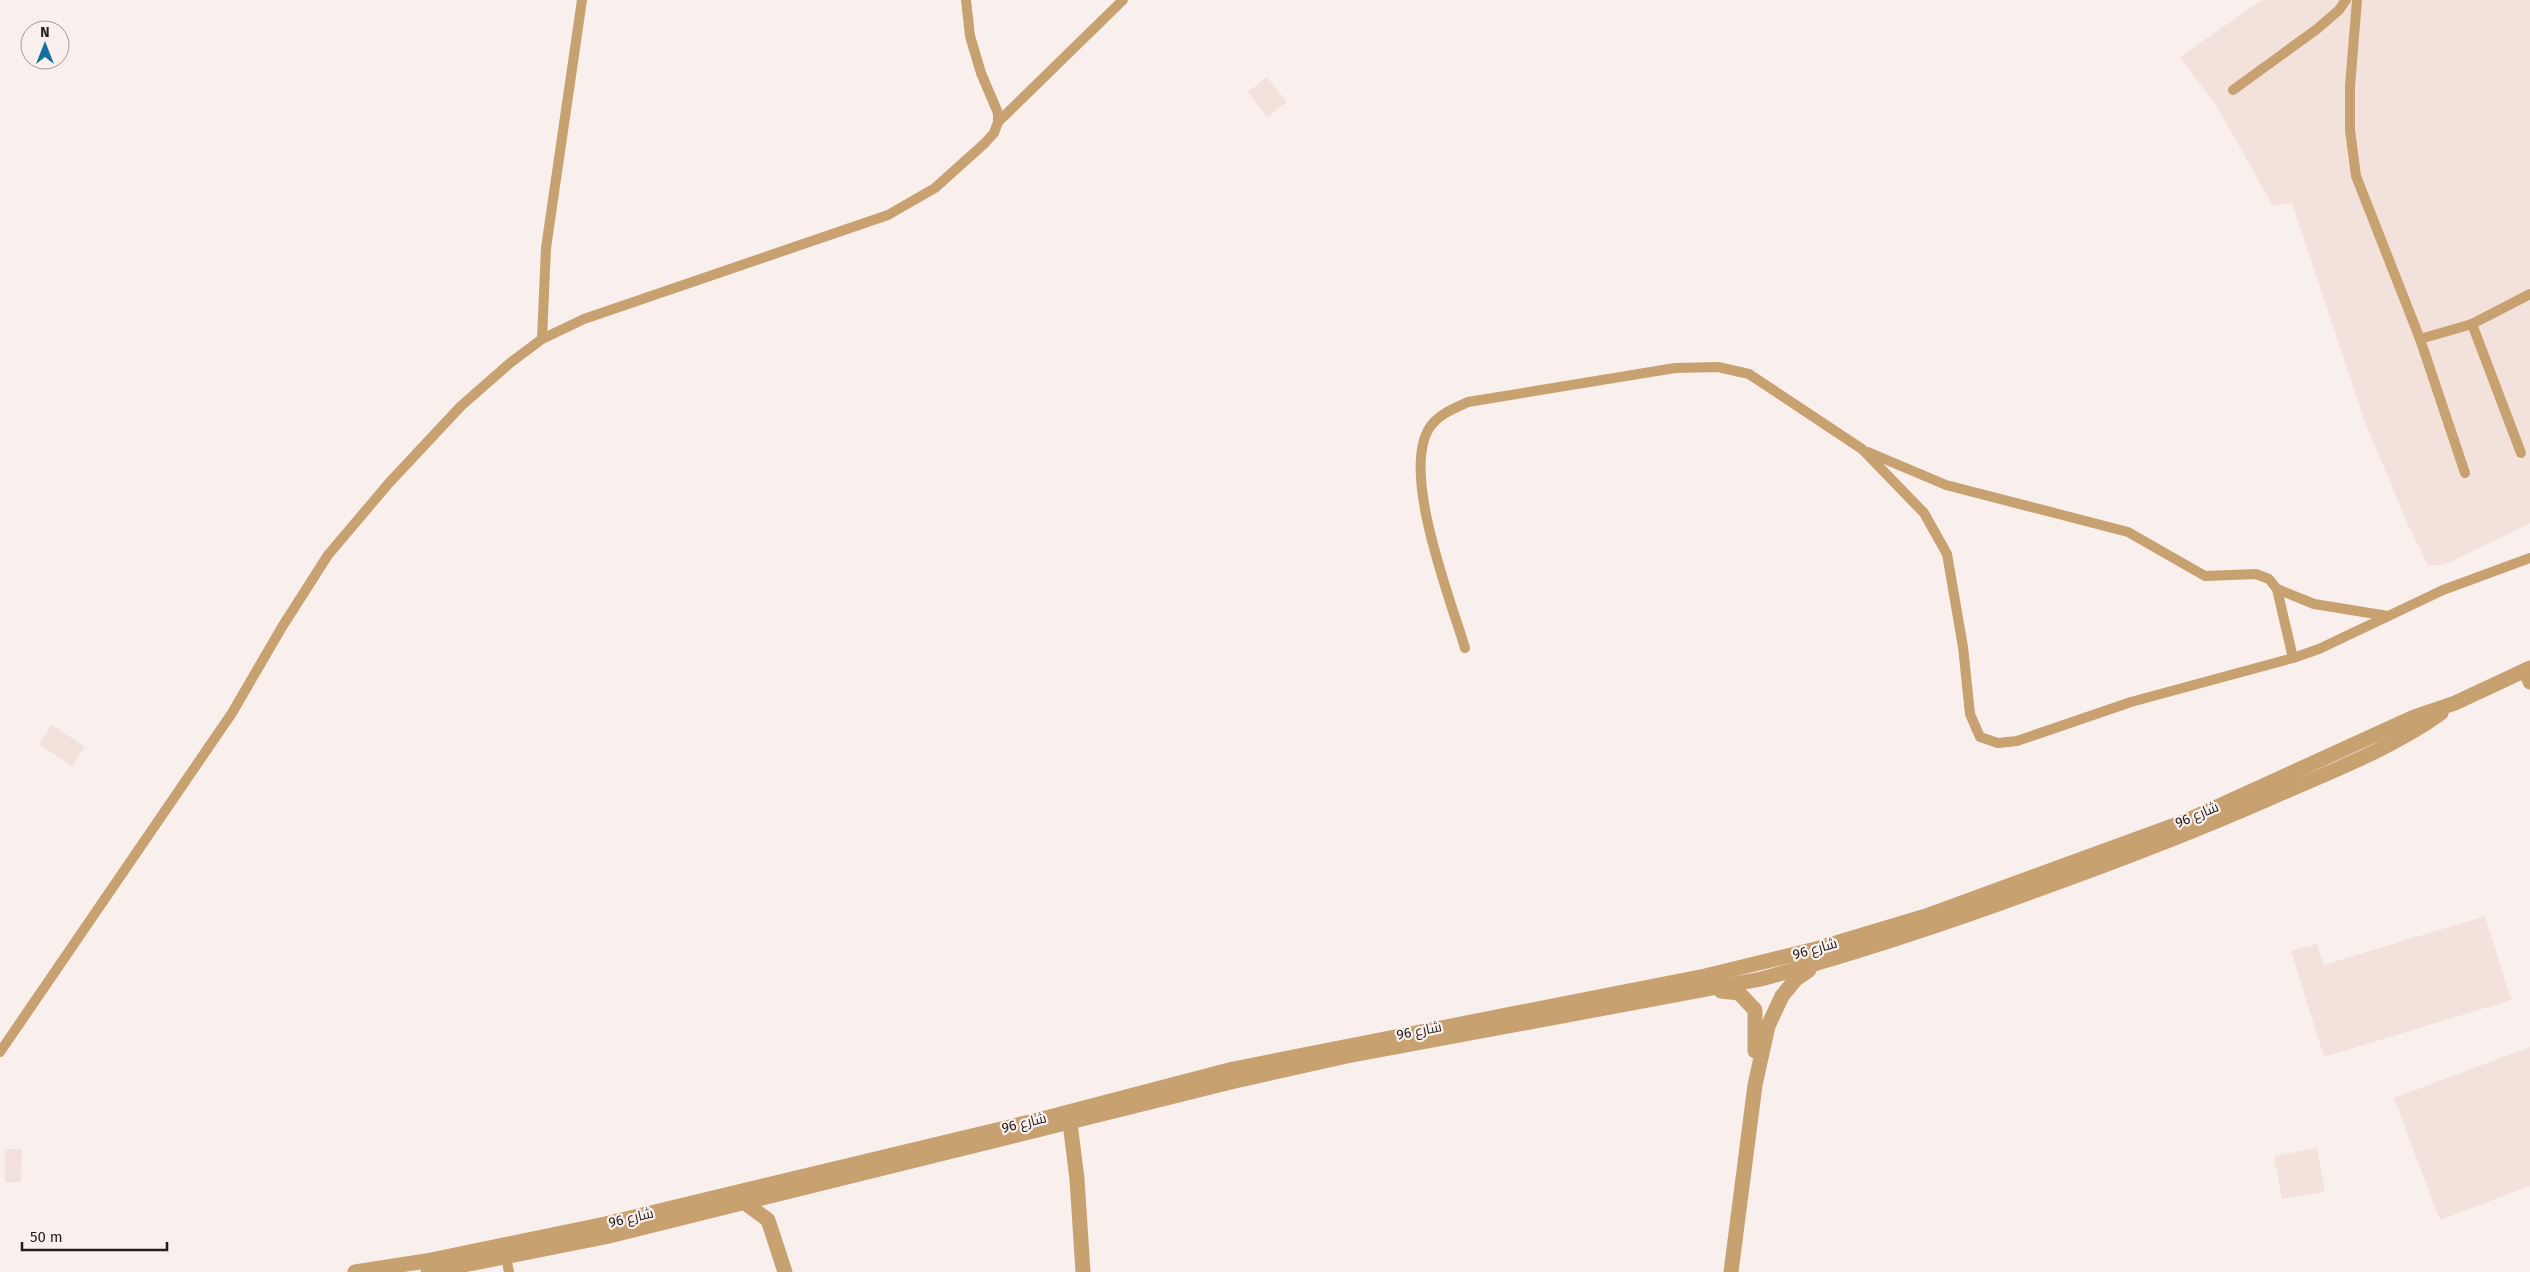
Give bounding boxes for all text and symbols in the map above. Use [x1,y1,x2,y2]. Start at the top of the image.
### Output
north arrow [20,20,70,70]
text: N [40,24,50,41]
street label: شارع 96 [2173,798,2221,832]
street label: شارع 96 [1791,935,1839,963]
street label: شارع 96 [1395,1018,1443,1044]
street label: شارع 96 [1000,1109,1048,1137]
street label: شارع 96 [607,1205,655,1231]
scale bar [22,1220,168,1252]
text: 50 m [30,1228,63,1246]

